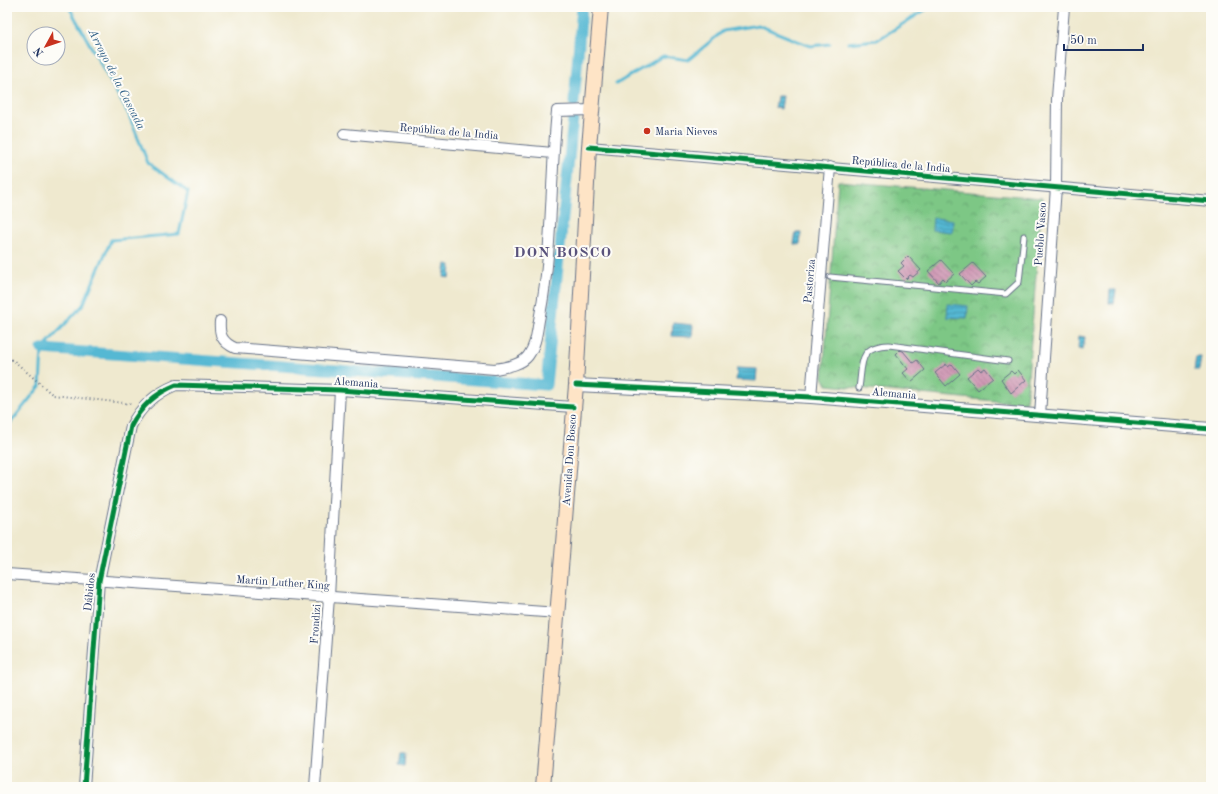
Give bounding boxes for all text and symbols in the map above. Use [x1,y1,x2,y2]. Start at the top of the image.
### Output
north arrow [26,26,66,66]
water label: Arroyo de la Cascada [85,26,147,132]
scale bar [1064,26,1143,52]
text: 50 m [1070,34,1097,47]
text: N [32,44,46,58]
street label: República de la India [399,123,499,142]
marker: Maria Nieves [642,126,652,136]
place label: Maria Nieves [655,127,718,138]
street label: República de la India [851,156,951,175]
street label: Pueblo Vasco [1034,202,1049,266]
district label: DON BOSCO [514,246,612,261]
street label: Pastoriza [803,258,818,304]
street label: Alemania [333,376,379,391]
street label: Alemania [871,387,917,402]
street label: Avenida Don Bosco [562,414,579,507]
street label: Dábidos [83,572,98,612]
street label: Martin Luther King [236,575,330,592]
street label: Frondizi [310,604,323,644]

